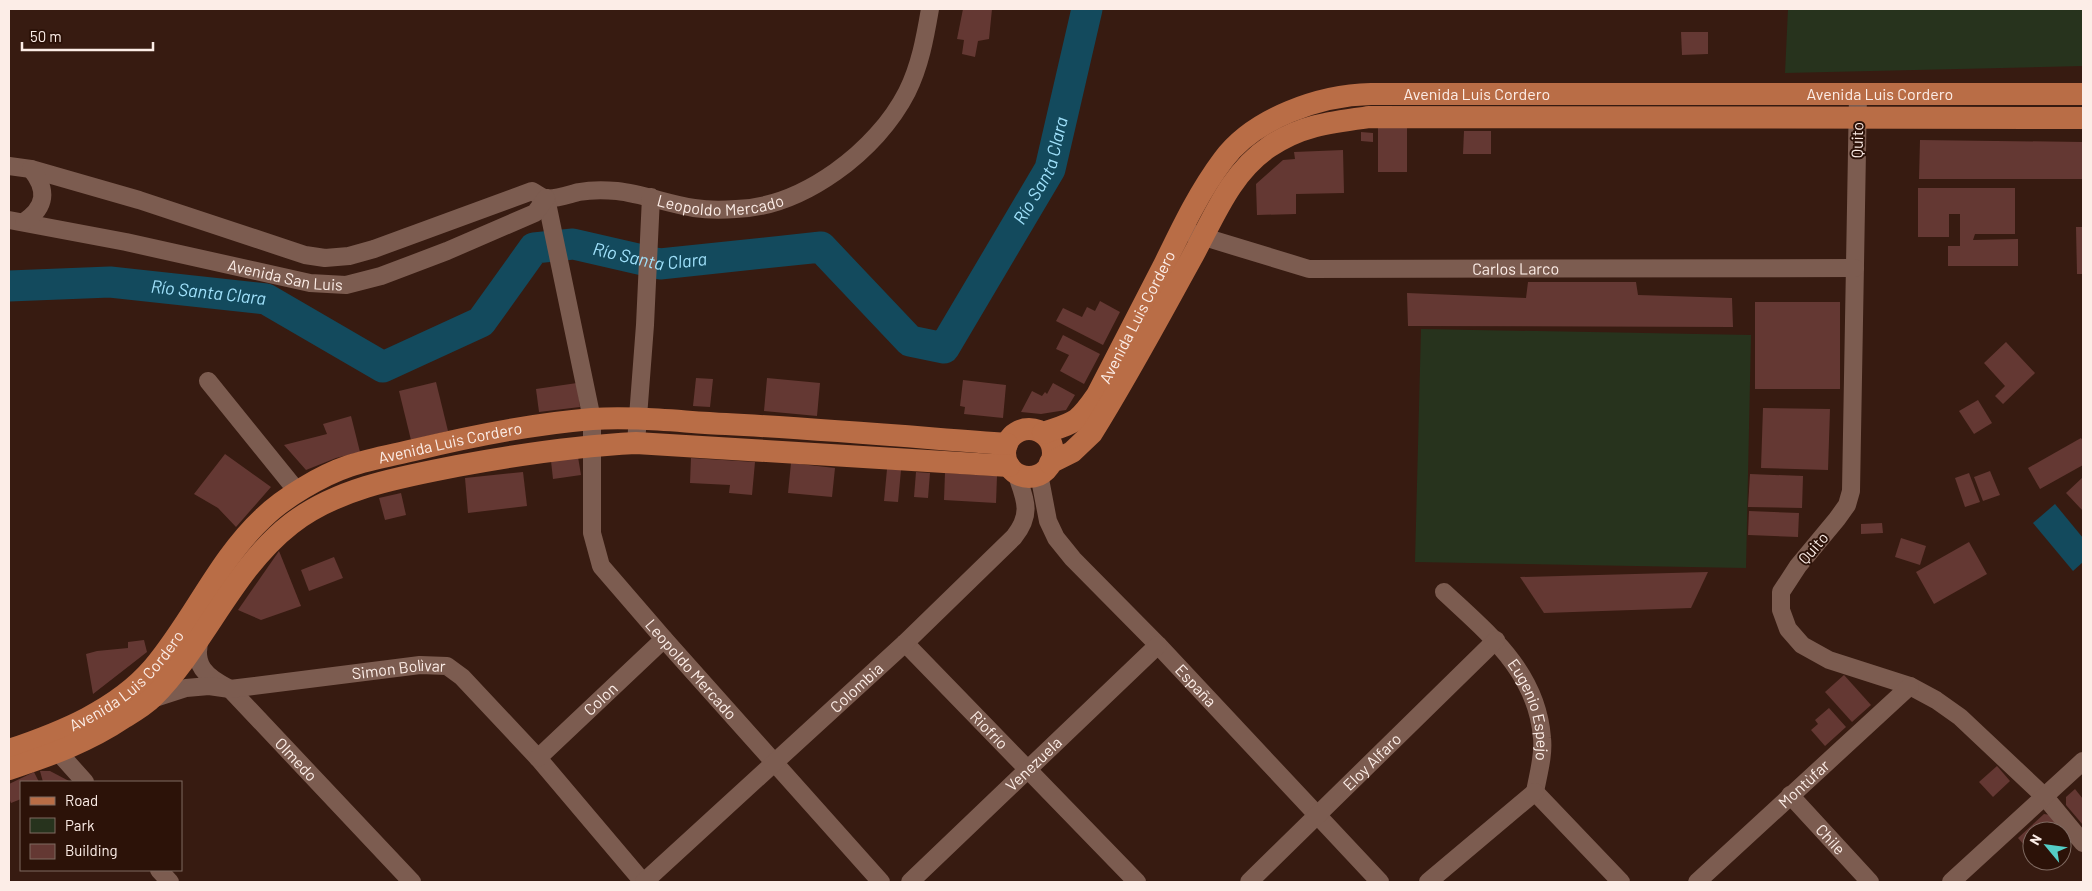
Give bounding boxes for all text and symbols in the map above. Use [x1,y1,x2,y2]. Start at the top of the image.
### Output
scale bar [22,20,154,52]
text: 50 m [30,27,62,45]
street label: Avenida Luis Cordero [1404,84,1550,103]
street label: Avenida Luis Cordero [1807,84,1953,103]
water label: Río Santa Clara [1008,115,1072,228]
street label: Quito [1847,122,1866,158]
street label: Leopoldo Mercado [655,190,786,219]
water label: Río Santa Clara [591,237,708,275]
street label: Avenida Luis Cordero [1095,247,1179,386]
street label: Avenida San Luis [226,255,343,294]
street label: Carlos Larco [1472,259,1559,278]
water label: Río Santa Clara [150,275,267,309]
street label: Avenida Luis Cordero [376,418,523,467]
street label: Quito [1794,528,1832,568]
street label: Leopoldo Mercado [642,615,741,723]
street label: Avenida Luis Cordero [66,627,187,735]
street label: Simon Bolìvar [351,655,446,683]
street label: Eugenio Espejo [1504,655,1552,762]
street label: Colombia [826,658,886,716]
street label: España [1172,660,1221,710]
street label: Colon [579,678,621,719]
street label: Riofrío [967,706,1013,753]
street label: Eloy Alfaro [1338,729,1405,794]
street label: Venezuela [1001,732,1065,795]
street label: Olmedo [272,733,322,785]
street label: Montùfar [1774,755,1833,812]
legend [20,781,182,871]
text: Road [65,791,98,809]
text: Park [65,816,95,834]
street label: Chile [1812,820,1850,858]
north arrow [2022,821,2072,871]
text: N [2026,831,2045,848]
text: Building [65,841,118,859]

